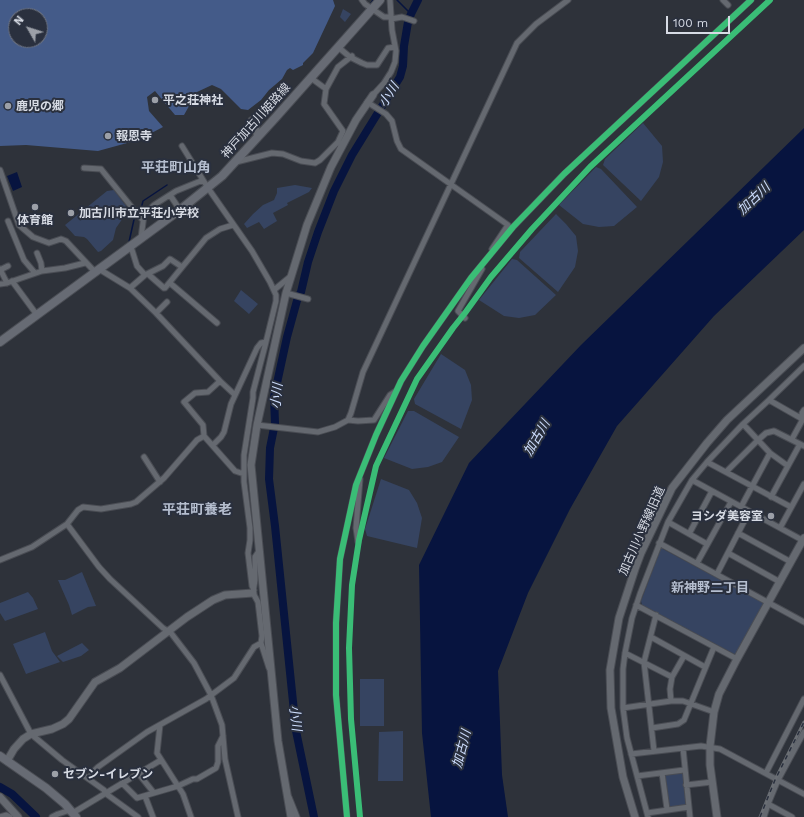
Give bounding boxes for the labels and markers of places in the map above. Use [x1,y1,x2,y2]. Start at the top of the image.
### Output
place label: 平之荘神社 [163,93,223,107]
marker: 平之荘神社 [150,95,160,105]
place label: 鹿児の郷 [16,99,64,113]
marker: 鹿児の郷 [3,101,13,111]
place label: 報恩寺 [116,129,152,143]
marker: 報恩寺 [103,131,113,141]
marker: 体育館 [30,202,40,212]
place label: 加古川市立平荘小学校 [79,206,199,220]
marker: 加古川市立平荘小学校 [66,208,76,218]
place label: 体育館 [17,213,53,227]
place label: ヨシダ美容室 [691,509,763,523]
marker: ヨシダ美容室 [766,511,776,521]
place label: セブン-イレブン [63,767,153,781]
marker: セブン-イレブン [50,769,60,779]

